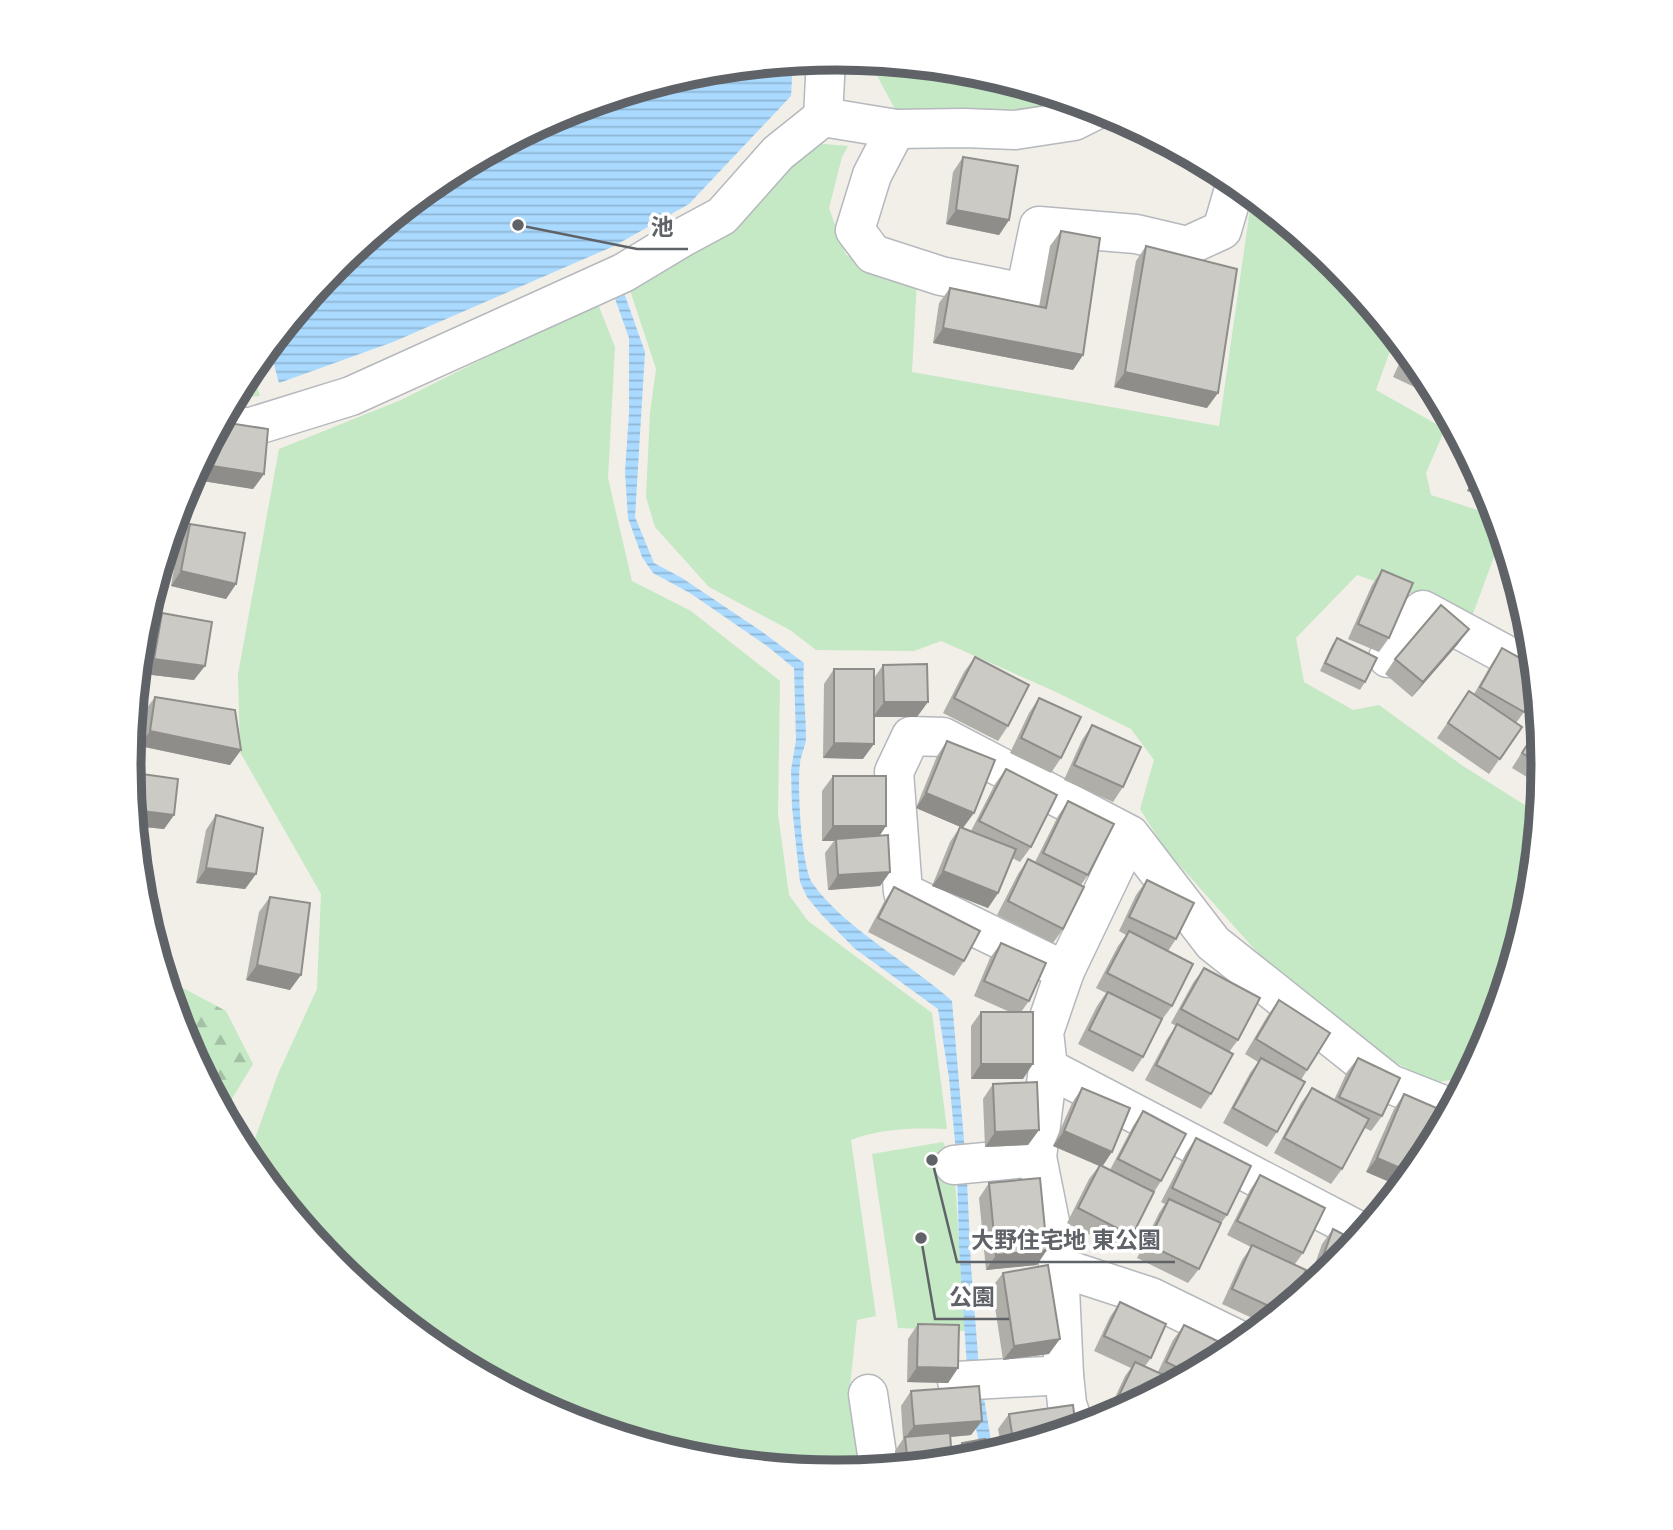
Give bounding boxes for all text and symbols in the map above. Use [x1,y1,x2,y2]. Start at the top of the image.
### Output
callout: 池 [637,205,688,249]
text: 池 [651,214,674,242]
callout: 大野住宅地 東公園 [957,1218,1175,1262]
text: 大野住宅地 東公園 [971,1227,1161,1255]
callout: 公園 [935,1275,1009,1319]
text: 公園 [949,1284,995,1312]

